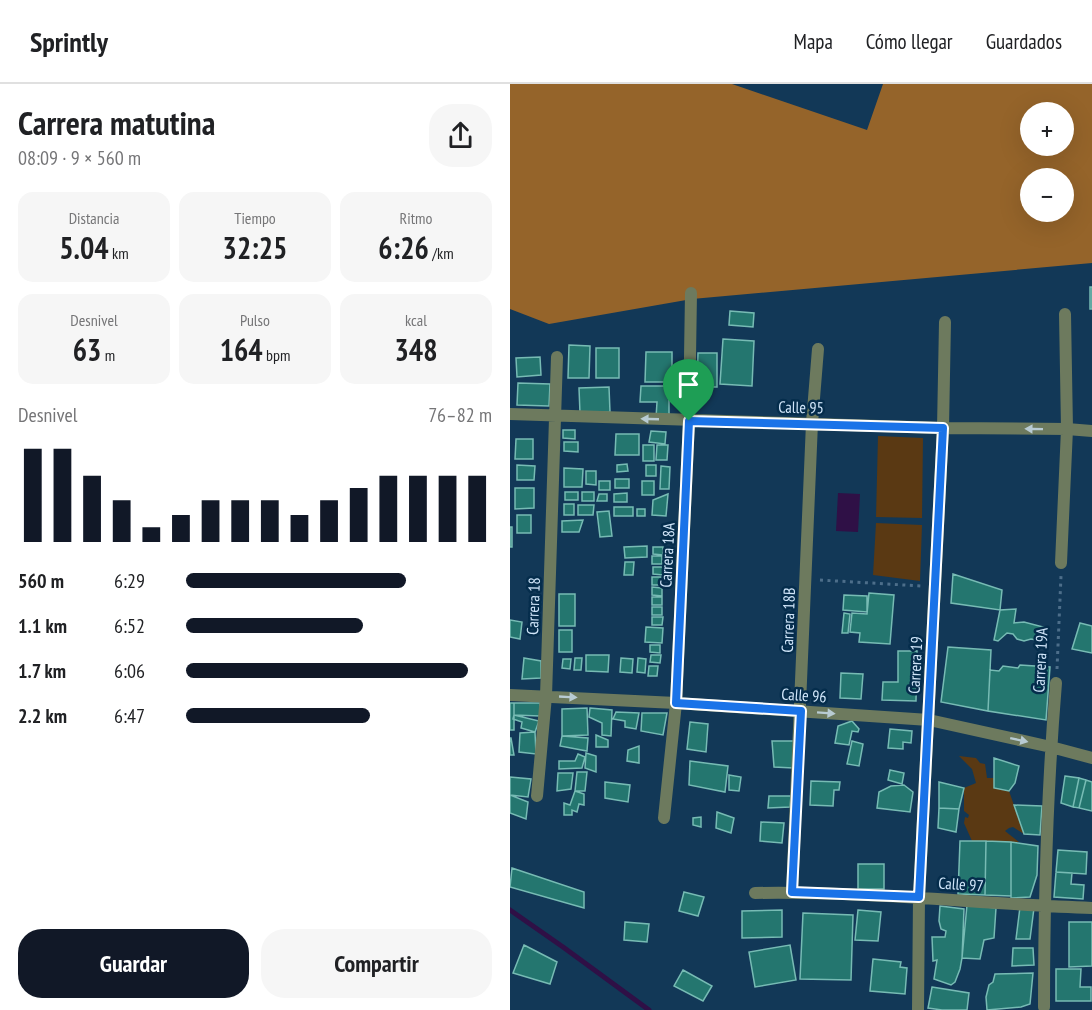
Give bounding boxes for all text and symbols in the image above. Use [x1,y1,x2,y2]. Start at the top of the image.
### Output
text: Sprintly [30,23,108,60]
text: Mapa [794,28,833,55]
text: Cómo llegar [866,28,953,55]
text: Guardados [986,28,1062,55]
text: Carrera matutina [18,101,215,144]
map controls [1020,102,1074,222]
button: + [1020,102,1074,156]
button: share [429,104,492,167]
text: 08:09 · 9 × 560 m [18,145,141,171]
button: − [1020,168,1074,222]
text: Distancia [69,208,119,228]
text: Tiempo [234,208,276,228]
text: Ritmo [400,208,432,228]
text: 5.04 [59,228,109,267]
text: 32:25 [223,228,287,267]
text: 6:26 [378,228,429,267]
text: km [109,243,129,263]
text: /km [429,243,454,263]
text: Desnivel [70,310,118,330]
text: Pulso [240,310,270,330]
text: kcal [405,310,427,330]
text: 63 [73,330,101,369]
text: 164 [220,330,263,369]
text: 348 [394,330,438,369]
text: m [101,345,115,365]
text: bpm [263,345,290,365]
pin [663,359,714,421]
icon: arrive [672,368,705,401]
street label: Calle 95 [778,397,824,417]
text: Desnivel [18,402,77,428]
text: 76–82 m [428,402,492,428]
one-way arrow [640,415,659,424]
one-way arrow [1024,424,1043,434]
street label: Carrera 18A [655,522,679,588]
text: 560 m [18,568,64,594]
text: 6:29 [114,568,145,594]
street label: Carrera 18 [522,577,544,635]
street label: Carrera 18B [777,587,799,653]
text: 1.1 km [18,613,67,639]
text: 6:52 [114,613,145,639]
street label: Carrera 19A [1028,627,1052,693]
street label: Carrera 19 [904,636,926,694]
text: 1.7 km [18,658,66,684]
text: 6:06 [114,658,145,684]
street label: Calle 96 [781,683,827,707]
one-way arrow [559,693,578,702]
text: 2.2 km [18,703,67,729]
text: 6:47 [114,703,145,729]
one-way arrow [817,708,836,717]
one-way arrow [1009,735,1028,745]
street label: Calle 97 [938,872,984,896]
button: Guardar [18,929,249,998]
button: Compartir [261,929,492,998]

